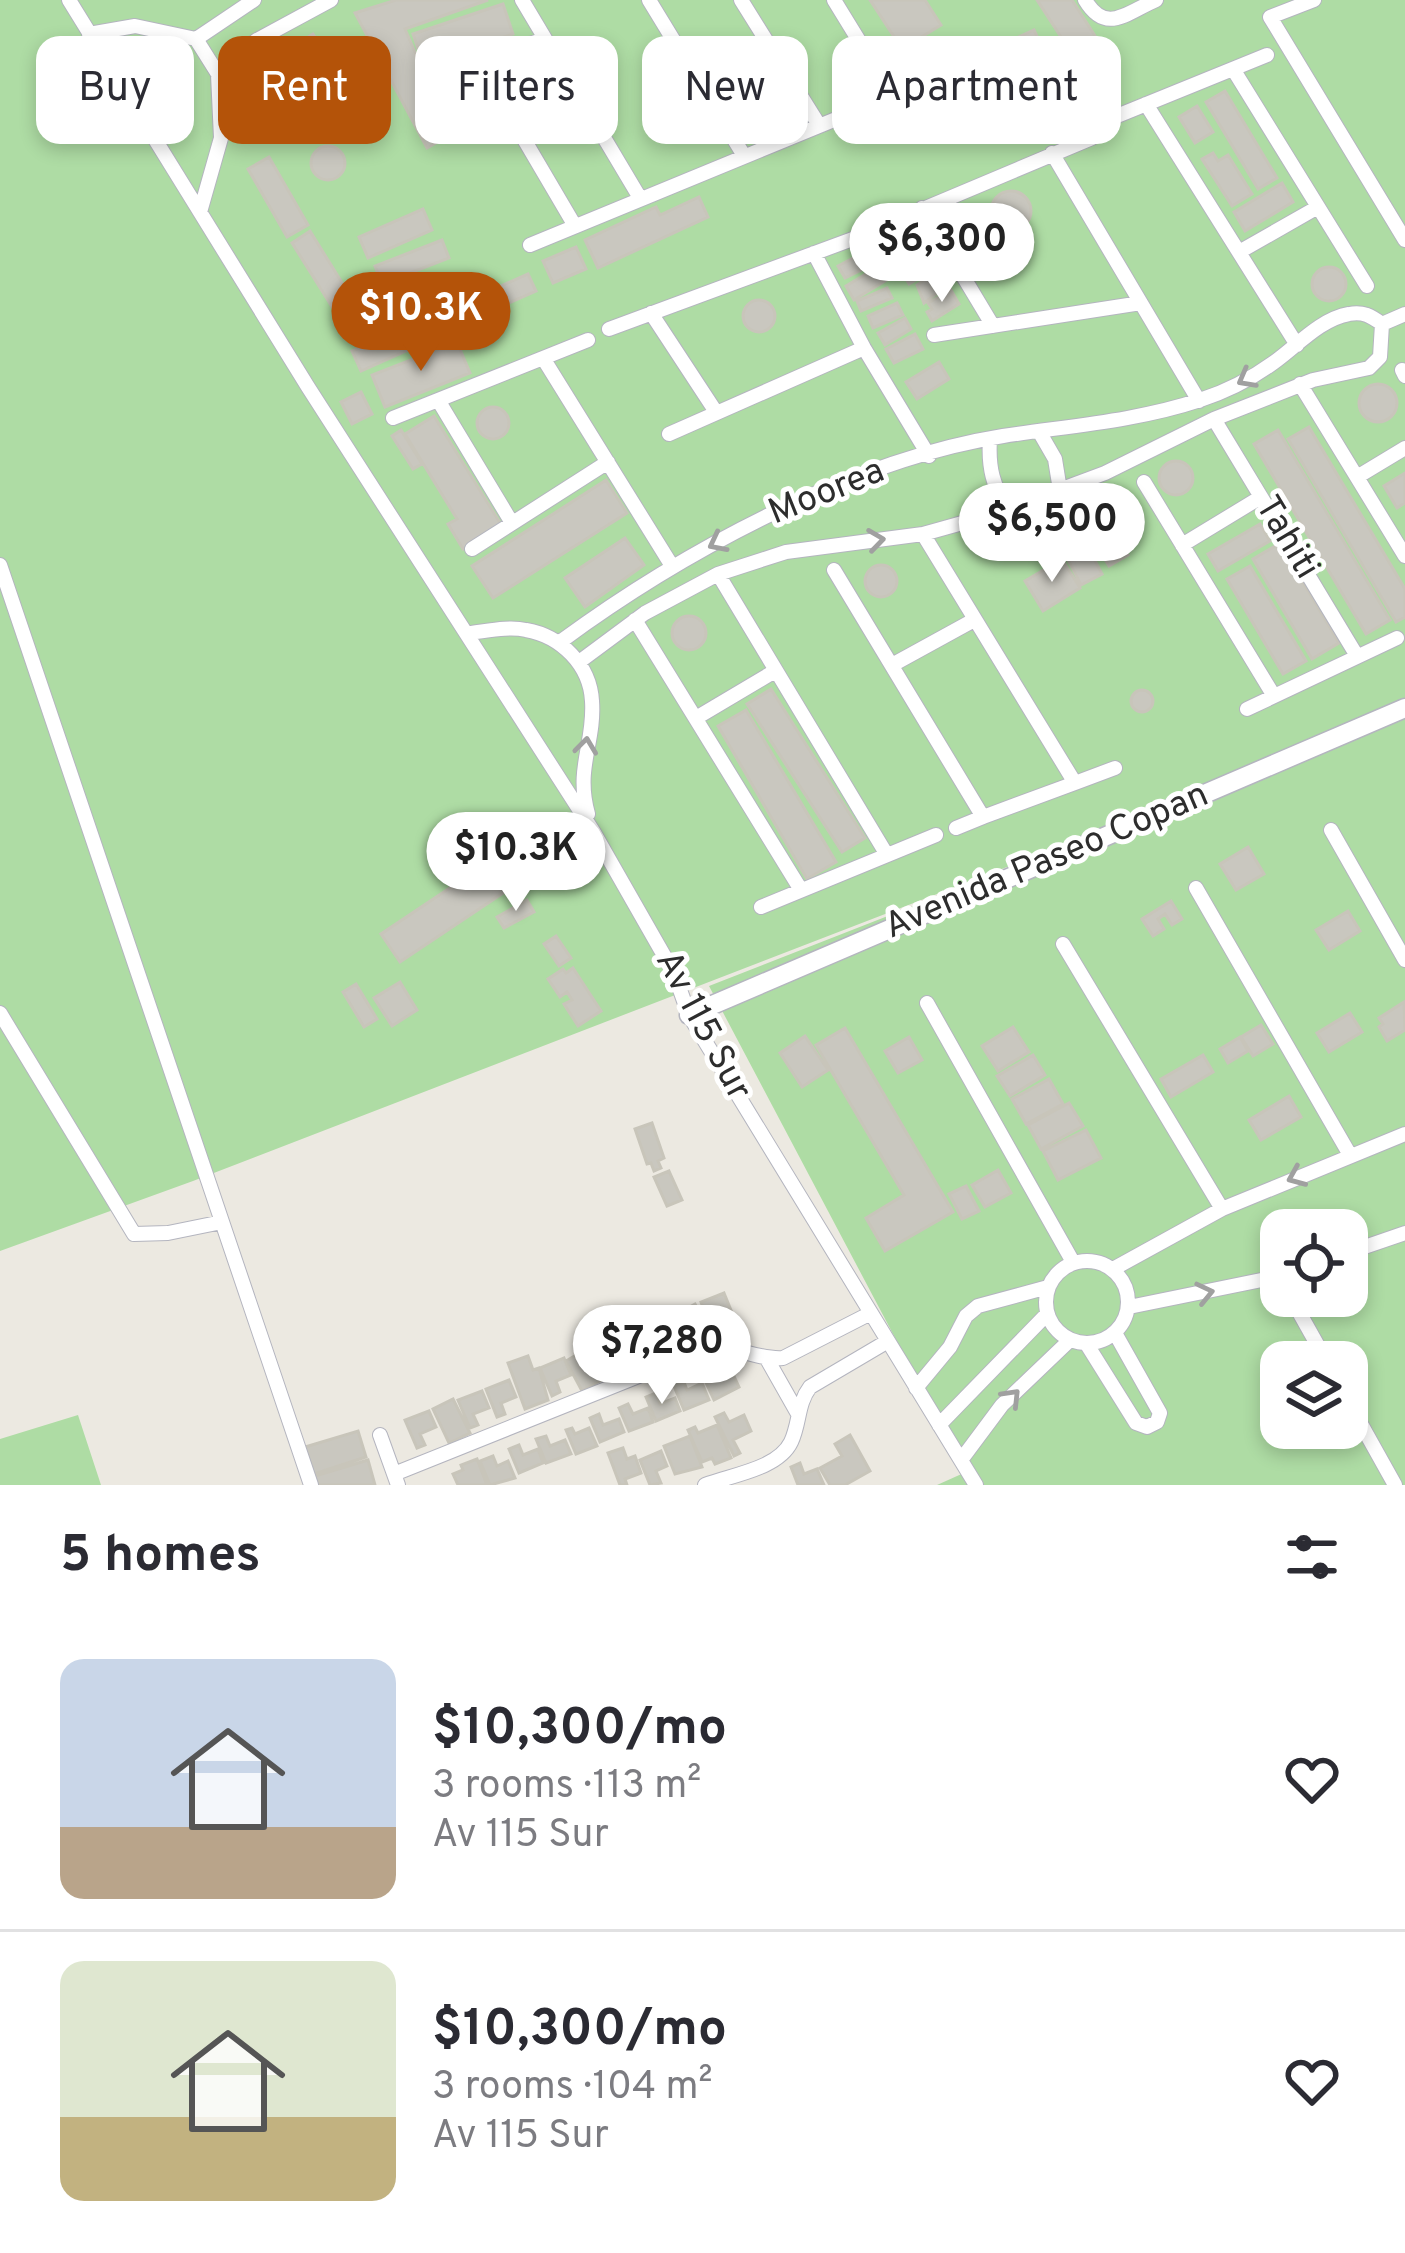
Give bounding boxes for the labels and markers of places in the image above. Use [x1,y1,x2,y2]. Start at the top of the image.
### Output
pin: $6,300 [844,203,1040,305]
pin: $10.3K [323,272,519,374]
pin: $6,500 [954,483,1150,585]
pin: $10.3K [418,812,614,914]
pin: $7,280 [564,1305,760,1407]

